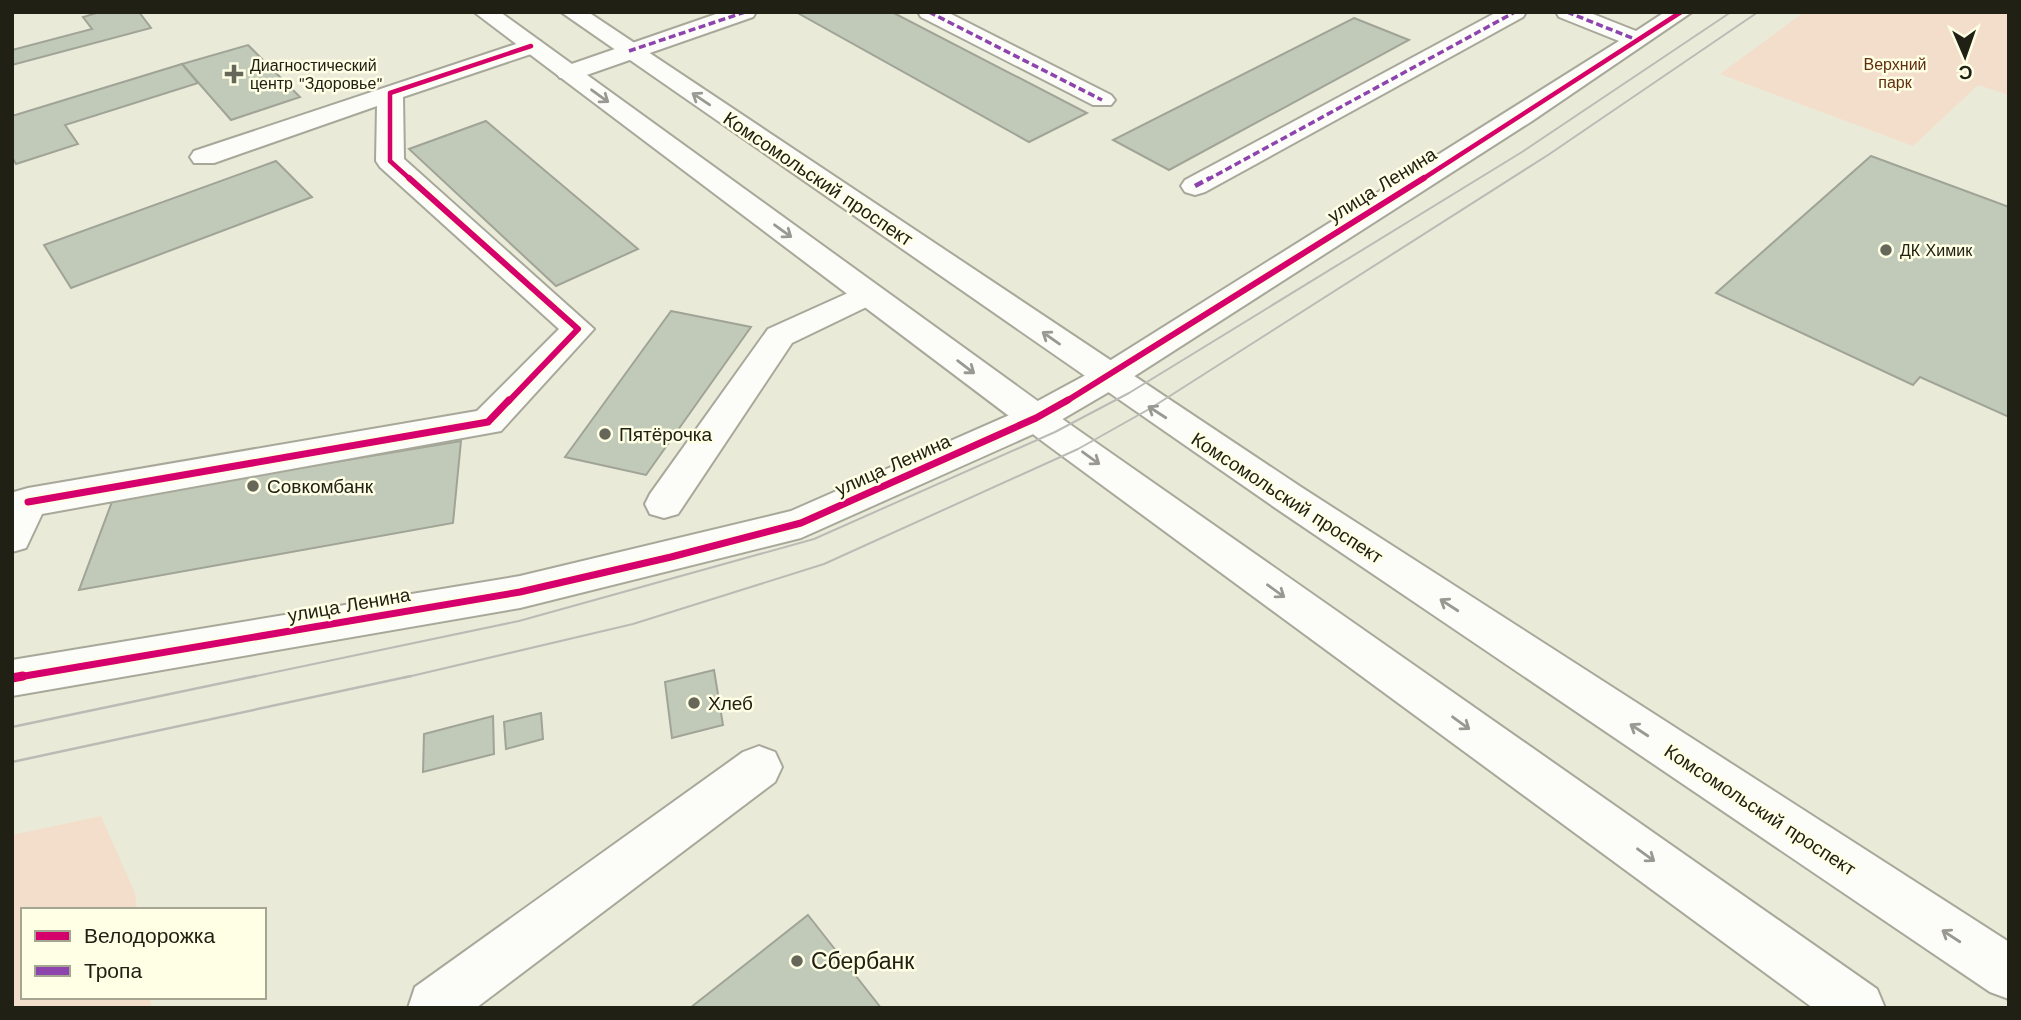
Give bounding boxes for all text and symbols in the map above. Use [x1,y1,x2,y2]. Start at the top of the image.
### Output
north arrow [1930,21,2000,91]
park label: Верхний парк [1864,55,1927,92]
place label: Диагностический центр "Здоровье" [250,56,383,93]
text: С [1958,61,1973,84]
marker: Диагностический центр "Здоровье" [224,64,244,84]
one-way arrow [590,89,609,103]
one-way arrow [692,92,711,107]
street label: Комсомольский проспект [719,107,917,251]
street label: улица Ленина [1323,142,1441,228]
one-way arrow [773,224,792,239]
place label: ДК Химик [1900,241,1973,260]
marker: ДК Химик [1878,242,1894,258]
one-way arrow [1042,331,1061,345]
one-way arrow [956,359,975,374]
one-way arrow [1148,404,1167,419]
place label: Пятёрочка [619,423,713,446]
marker: Пятёрочка [597,426,613,442]
street label: Комсомольский проспект [1187,427,1387,569]
street label: улица Ленина [832,429,955,501]
one-way arrow [1081,451,1100,465]
place label: Совкомбанк [267,475,374,498]
marker: Совкомбанк [245,478,261,494]
street label: улица Ленина [286,583,412,627]
one-way arrow [1266,583,1285,598]
one-way arrow [1440,597,1459,612]
place label: Хлеб [708,692,753,715]
marker: Хлеб [686,695,702,711]
one-way arrow [1451,716,1470,730]
one-way arrow [1629,723,1649,737]
street label: Комсомольский проспект [1660,739,1860,881]
one-way arrow [1636,848,1655,862]
legend [21,908,266,999]
text: Велодорожка [84,923,215,948]
one-way arrow [1942,929,1962,943]
place label: Сбербанк [811,948,915,975]
marker: Сбербанк [789,953,805,969]
text: Тропа [84,958,142,983]

